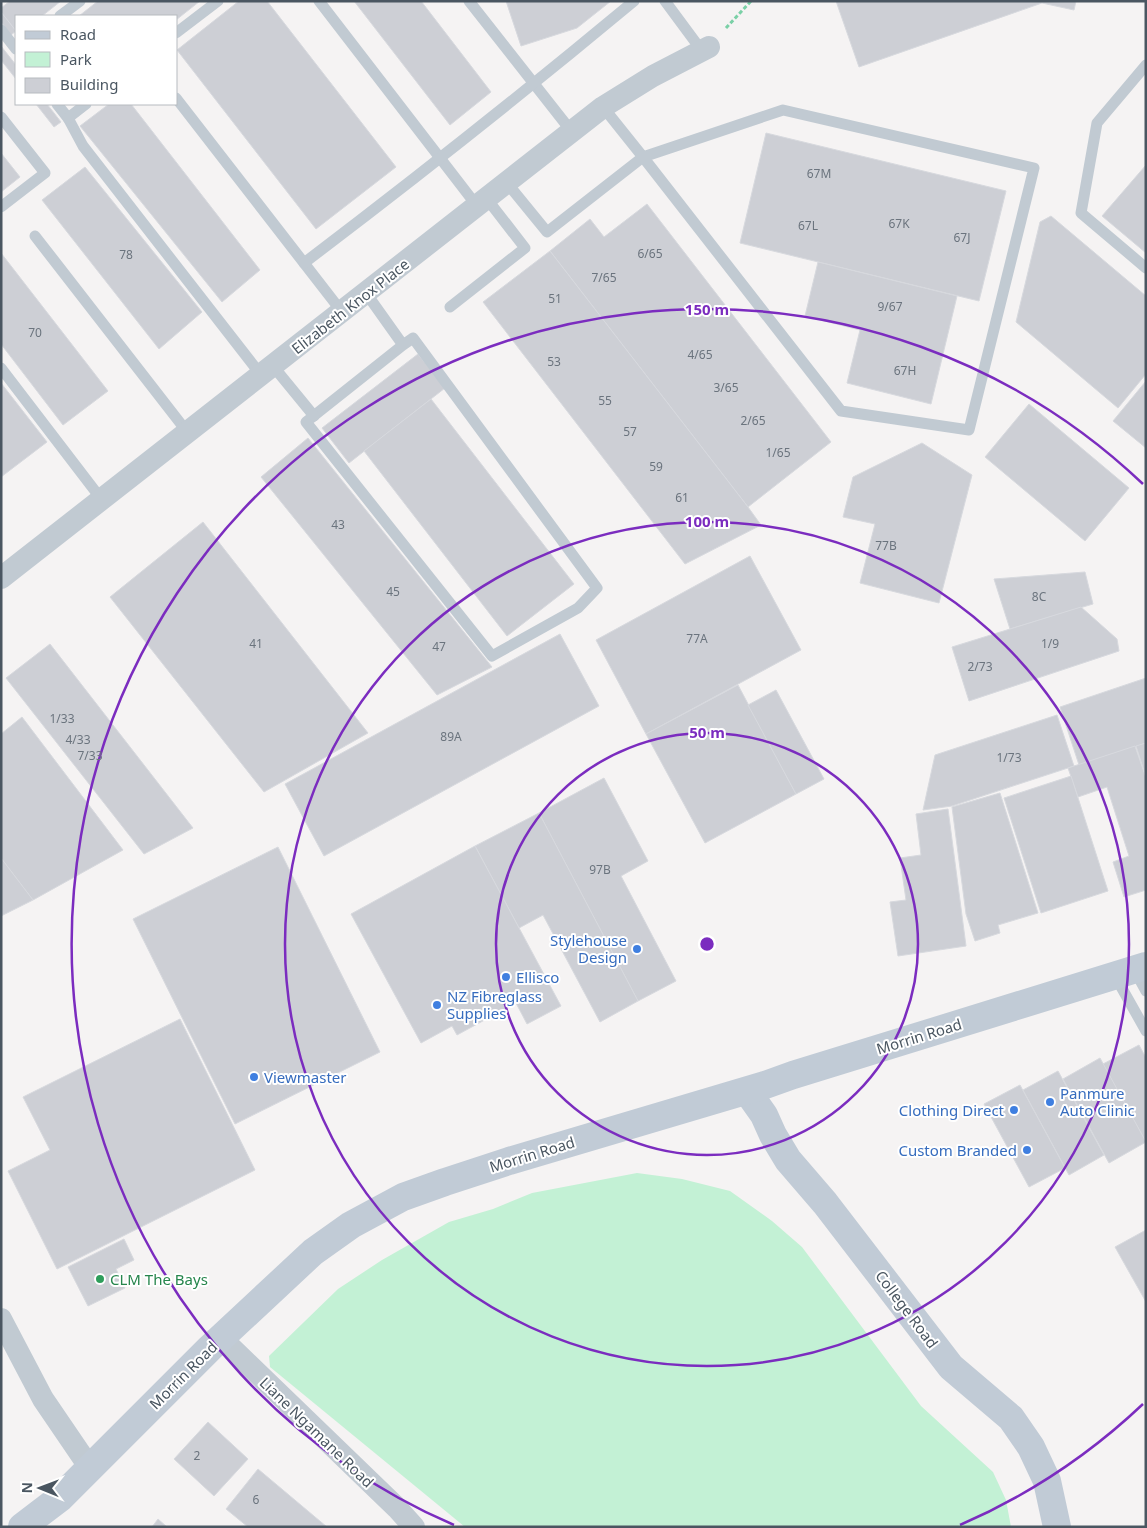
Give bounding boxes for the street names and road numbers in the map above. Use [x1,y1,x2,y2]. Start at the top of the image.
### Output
street label: Elizabeth Knox Place [287,254,413,358]
street label: Morrin Road [874,1014,964,1058]
street label: Morrin Road [487,1132,577,1176]
street label: College Road [871,1266,943,1352]
street label: Morrin Road [145,1337,221,1413]
street label: Liane Ngamane Road [256,1372,378,1492]

